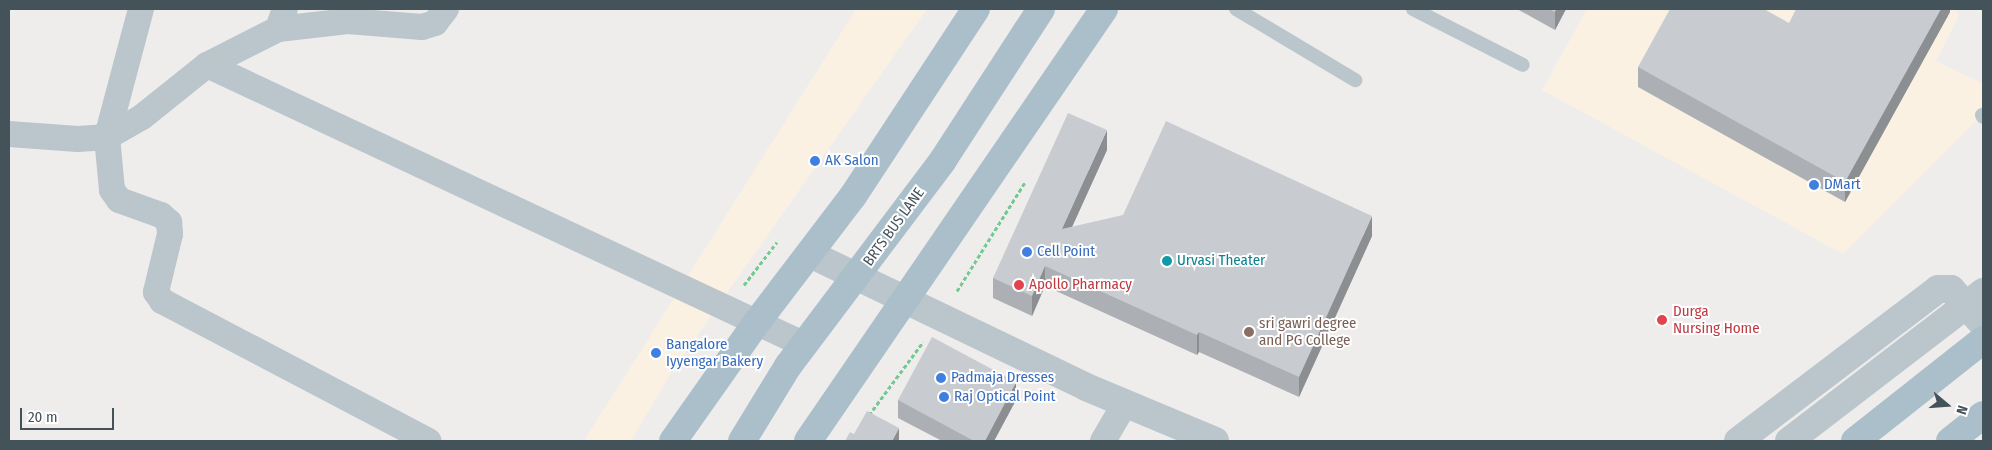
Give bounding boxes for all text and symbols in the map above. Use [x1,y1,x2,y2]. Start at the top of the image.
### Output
place label: AK Salon [825,152,879,170]
marker: AK Salon [809,155,821,167]
place label: DMart [1824,176,1861,194]
marker: DMart [1808,179,1820,191]
street label: BRTS BUS LANE [860,184,928,270]
place label: Cell Point [1037,243,1095,261]
marker: Cell Point [1021,246,1033,258]
place label: Urvasi Theater [1177,252,1265,270]
marker: Urvasi Theater [1161,255,1173,267]
place label: Apollo Pharmacy [1029,276,1132,294]
marker: Apollo Pharmacy [1013,279,1025,291]
place label: Durga Nursing Home [1673,302,1760,337]
marker: Durga Nursing Home [1655,313,1669,327]
place label: sri gawri degree and PG College [1259,314,1356,349]
marker: sri gawri degree and PG College [1243,326,1255,338]
place label: Bangalore Iyyengar Bakery [666,335,763,370]
marker: Bangalore Iyyengar Bakery [650,347,662,359]
place label: Padmaja Dresses [951,369,1054,387]
marker: Padmaja Dresses [935,372,947,384]
north arrow [1922,380,1972,430]
place label: Raj Optical Point [954,388,1055,406]
marker: Raj Optical Point [938,391,950,403]
scale bar [22,398,116,430]
text: N [1952,403,1971,416]
text: 20 m [28,408,58,426]

